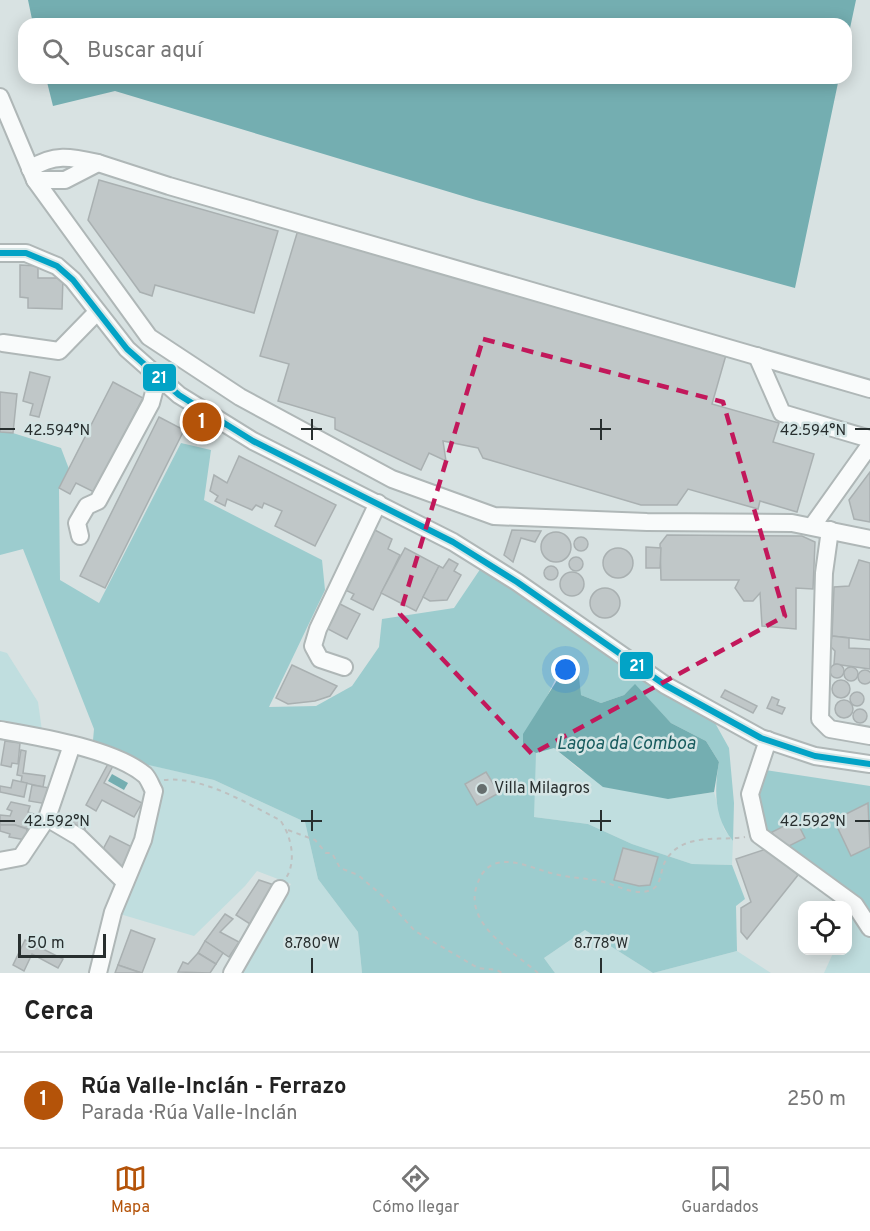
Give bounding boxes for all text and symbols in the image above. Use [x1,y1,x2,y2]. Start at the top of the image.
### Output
search box [18,18,852,84]
icon: search [39,35,72,68]
text: Buscar aquí [87,38,203,65]
line badge: 21 [142,363,177,392]
text: 21 [151,369,167,389]
pin: 1 [182,400,222,444]
text: 42.594°N [24,422,90,441]
text: 42.594°N [780,422,846,441]
line badge: 21 [619,651,654,680]
your location [551,655,580,684]
text: 21 [629,657,645,677]
water label: Lagoa da Comboa [556,733,696,756]
place label: Villa Milagros [494,779,590,799]
marker: Villa Milagros [475,782,489,796]
text: 42.592°N [24,813,90,832]
text: 42.592°N [780,813,846,832]
map controls [798,901,852,955]
button: locate [798,901,852,955]
scale bar [18,931,106,958]
text: 50 m [27,934,65,954]
text: 8.780°W [284,935,340,954]
text: 8.778°W [574,935,628,954]
text: Cerca [24,996,94,1029]
text: Rúa Valle-Inclán - Ferrazo [81,1074,346,1101]
text: 1 [40,1087,48,1113]
text: 250 m [787,1087,846,1113]
text: Parada · Rúa Valle-Inclán [81,1101,298,1127]
tab: Mapa [111,1162,150,1218]
tab: Cómo llegar [372,1162,459,1218]
tab: Guardados [681,1162,759,1218]

